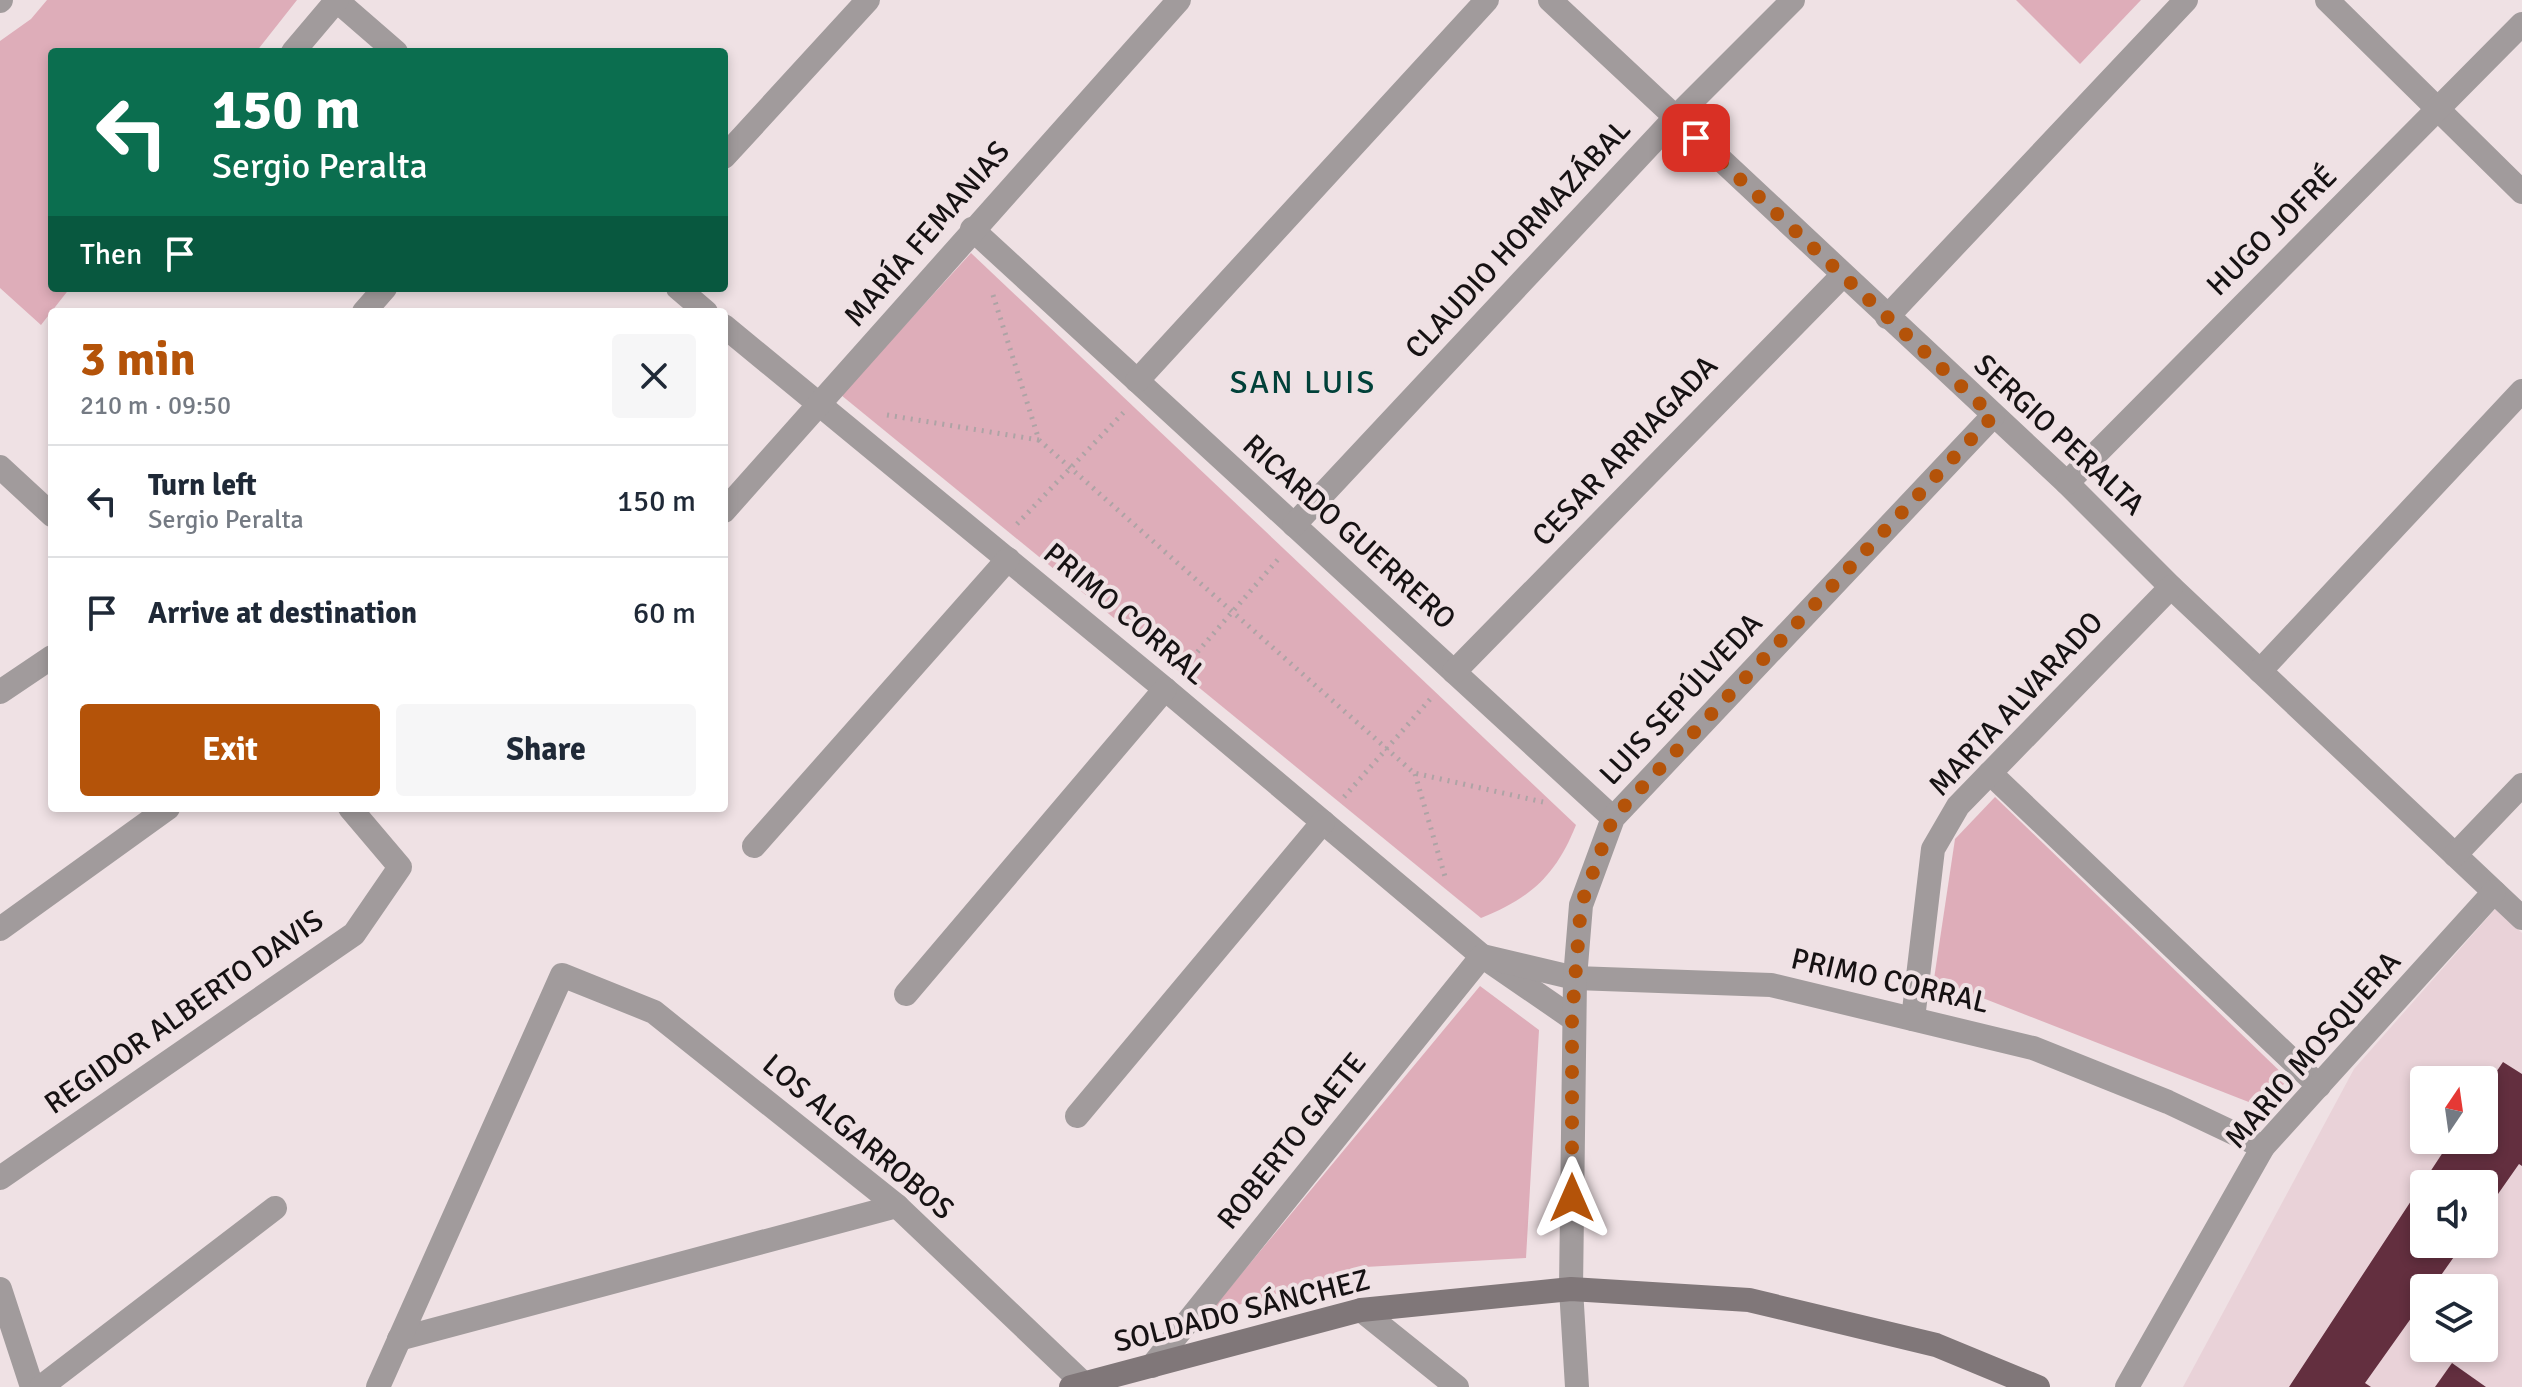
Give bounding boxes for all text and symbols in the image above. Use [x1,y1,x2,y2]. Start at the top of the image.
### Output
text: 150 m [212,75,360,144]
icon: left [80,80,184,184]
pin [1662,104,1730,172]
street label: CLAUDIO HORMAZÁBAL [1398,112,1638,366]
icon: arrive [1674,116,1718,160]
street label: MARÍA FEMANIAS [836,134,1018,334]
text: Sergio Peralta [212,144,428,189]
street label: HUGO JOFRÉ [2199,158,2345,304]
icon: arrive [158,232,202,276]
text: Then [80,236,142,273]
text: 3 min [80,330,196,389]
button: close [612,334,696,418]
street label: SERGIO PERALTA [1966,347,2152,523]
street label: CESAR ARRIAGADA [1525,348,1725,554]
district label: SAN LUIS [1230,363,1376,402]
text: 210 m · 09:50 [80,390,231,422]
street label: RICARDO GUERRERO [1235,427,1463,637]
text: Turn left [148,467,257,504]
icon: left [80,479,124,523]
text: 150 m [617,483,696,520]
text: Sergio Peralta [148,504,304,536]
street label: PRIMO CORRAL [1036,535,1214,693]
icon: arrive [80,591,124,635]
text: Arrive at destination [148,595,417,632]
text: 60 m [633,595,696,632]
street label: MARTA ALVARADO [1921,604,2111,804]
street label: LUIS SEPÚLVEDA [1592,605,1770,793]
button: Exit [80,704,380,796]
button: Share [396,704,696,796]
street label: REGIDOR ALBERTO DAVIS [37,902,331,1122]
street label: PRIMO CORRAL [1788,940,1992,1022]
street label: MARIO MOSQUERA [2217,944,2409,1156]
street label: ROBERTO GAETE [1209,1045,1375,1237]
street label: LOS ALGARROBOS [755,1046,961,1228]
north arrow [2410,1066,2498,1154]
map controls [2410,1066,2498,1362]
position arrow [1530,1156,1614,1240]
button: sound [2410,1170,2498,1258]
street label: SOLDADO SÁNCHEZ [1110,1261,1374,1361]
button: layers [2410,1274,2498,1362]

